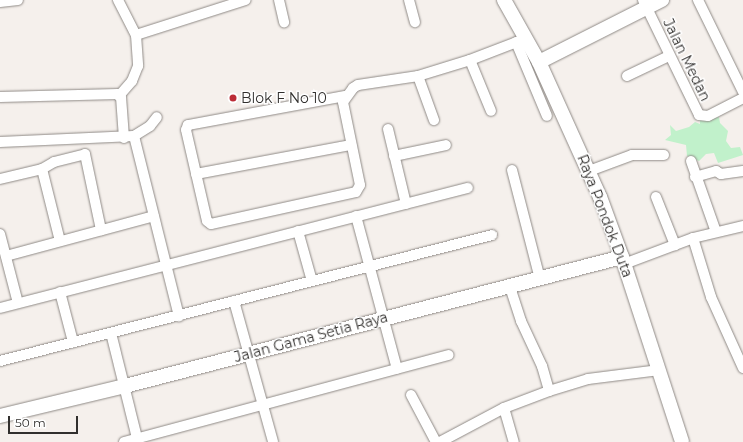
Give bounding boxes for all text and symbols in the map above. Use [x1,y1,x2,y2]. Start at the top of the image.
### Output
street label: Jalan Medan [660,16,714,104]
place label: Blok F No 10 [241,90,327,106]
marker: Blok F No 10 [228,93,238,103]
street label: Raya Pondok Duta [574,152,636,280]
street label: Jalan Gama Setia Raya [232,308,390,366]
scale bar [10,408,80,434]
text: 50 m [15,415,46,430]

